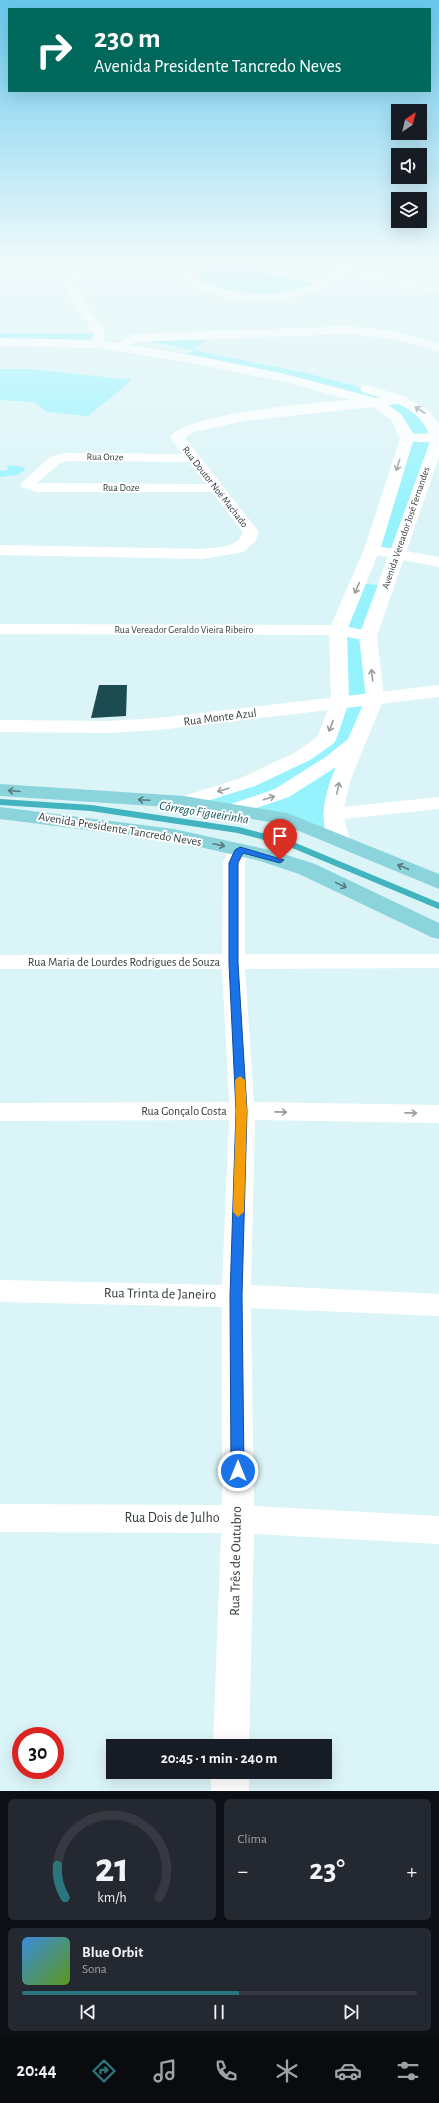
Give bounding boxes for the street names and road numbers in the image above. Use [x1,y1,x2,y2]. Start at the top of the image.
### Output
street label: Rua Doutor Noé Machado [180,445,250,529]
street label: Rua Onze [87,452,124,462]
street label: Avenida Vereador José Fernandes [380,465,432,590]
street label: Rua Doze [103,483,140,493]
street label: Rua Vereador Geraldo Vieira Ribeiro [115,625,254,635]
street label: Rua Monte Azul [183,707,257,727]
street label: Avenida Presidente Tancredo Neves [38,810,202,848]
street label: Rua Maria de Lourdes Rodrigues de Souza [28,956,221,968]
street label: Rua Gonçalo Costa [141,1105,227,1117]
street label: Rua Trinta de Janeiro [104,1286,217,1302]
street label: Rua Três de Outubro [228,1506,244,1616]
street label: Rua Dois de Julho [124,1511,220,1525]

